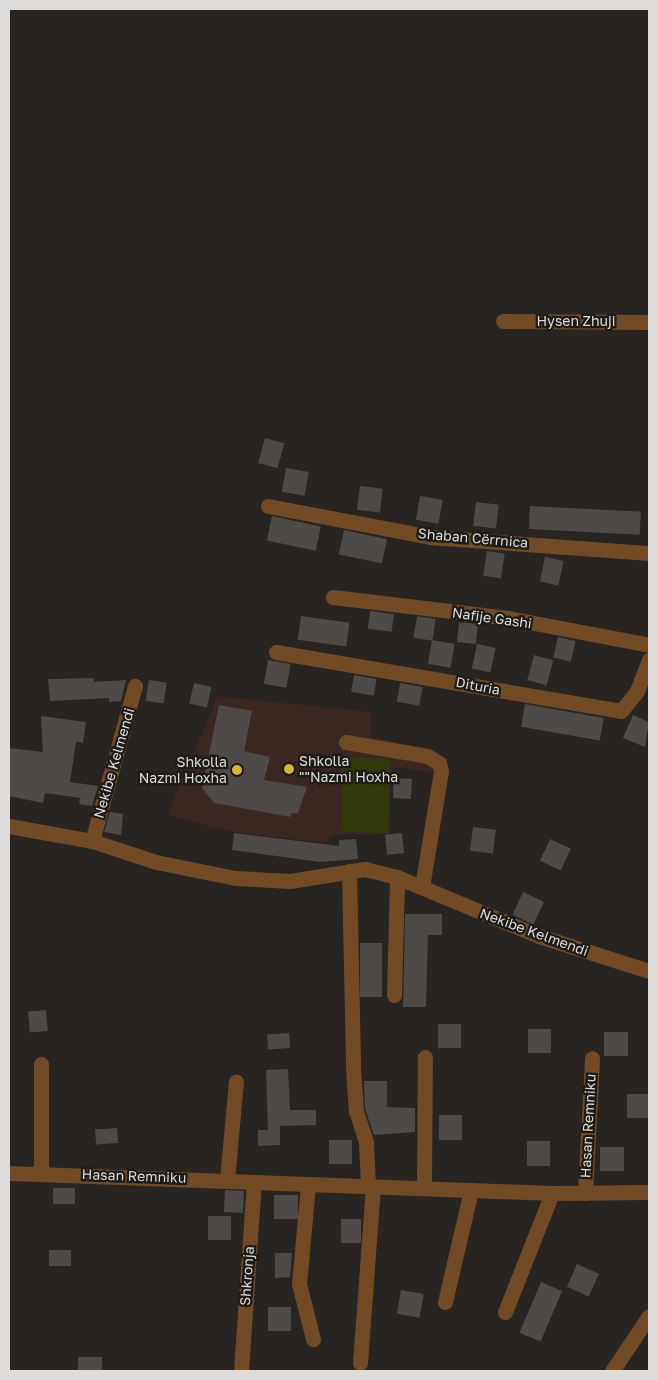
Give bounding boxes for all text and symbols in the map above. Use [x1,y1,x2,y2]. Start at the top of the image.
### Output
street label: Hysen Zhuji [536,313,616,329]
street label: Shaban Cërrnica [417,525,529,551]
street label: Nafije Gashi [451,604,533,632]
street label: Dituria [454,673,502,699]
street label: Nekibe Kelmendi [90,706,138,820]
place label: Shkolla ""Nazmi Hoxha [299,753,398,786]
place label: Shkolla Nazmi Hoxha [139,754,227,786]
marker: Shkolla ""Nazmi Hoxha [283,763,295,775]
marker: Shkolla Nazmi Hoxha [231,764,243,776]
street label: Nekibe Kelmendi [478,905,590,959]
street label: Hasan Remniku [577,1073,599,1179]
street label: Hasan Remniku [81,1166,187,1186]
street label: Shkronja [237,1246,257,1306]

